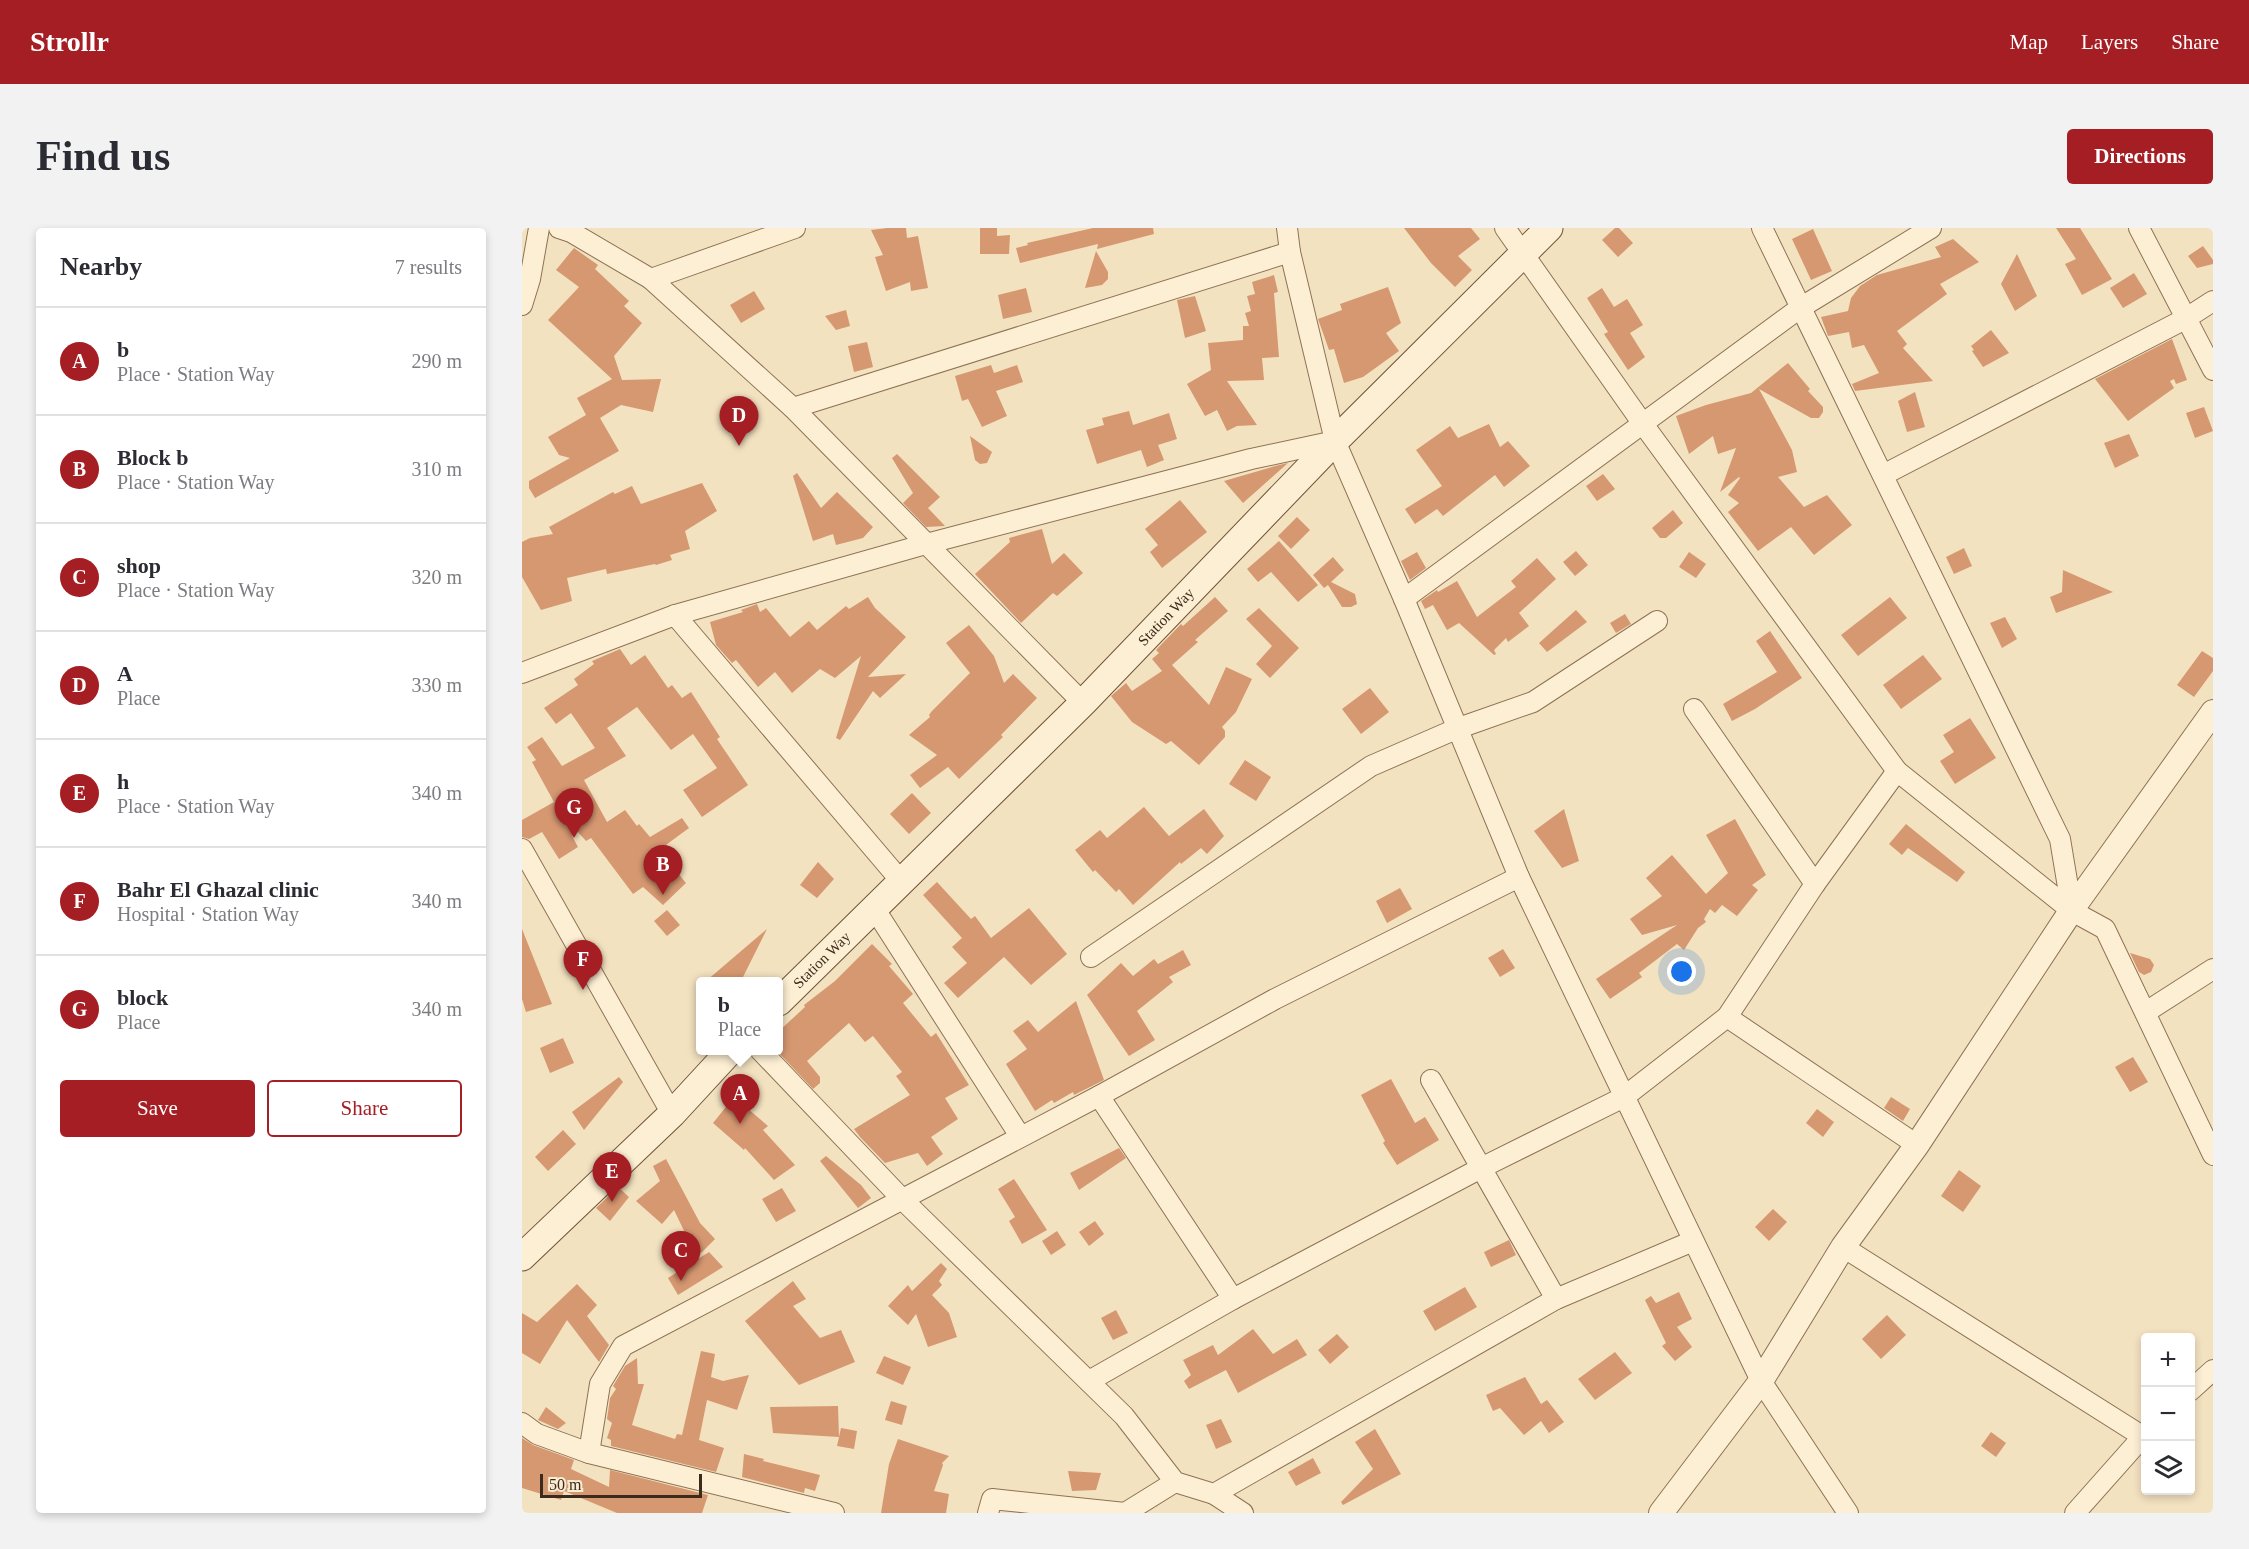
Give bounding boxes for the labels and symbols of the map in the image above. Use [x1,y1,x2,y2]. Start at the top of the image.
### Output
pin: D [720,396,758,446]
street label: Station Way [1135,585,1197,649]
pin: G [554,788,594,838]
pin: B [644,846,682,895]
street label: Station Way [790,928,854,991]
pin: F [564,940,602,990]
your location [1667,957,1696,986]
pin: A [720,1074,760,1124]
pin: E [592,1152,632,1202]
pin: C [662,1232,700,1281]
scale bar [540,1471,702,1498]

